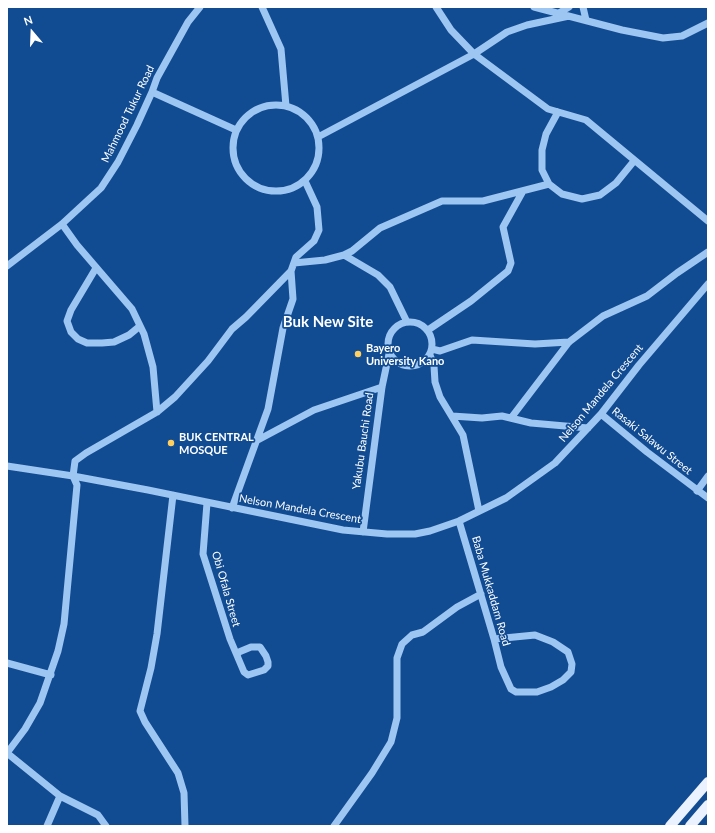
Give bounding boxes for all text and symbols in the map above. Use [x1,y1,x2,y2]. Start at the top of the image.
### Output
north arrow [12,12,52,52]
text: N [22,13,34,28]
street label: Mahmood Tukur Road [99,63,157,165]
district label: Buk New Site [283,313,373,331]
place label: Bayero University Kano [366,341,444,367]
street label: Nelson Mandela Crescent [556,341,646,445]
marker: Bayero University Kano [353,349,363,359]
street label: Yakubu Bauchi Road [350,392,376,490]
street label: Rasaki Salawu Street [609,405,695,477]
place label: BUK CENTRAL MOSQUE [179,430,254,456]
marker: BUK CENTRAL MOSQUE [166,438,176,448]
street label: Nelson Mandela Crescent [238,492,362,526]
street label: Baba Mukkaddam Road [469,534,513,648]
street label: Obi Ofala Street [209,550,243,628]

